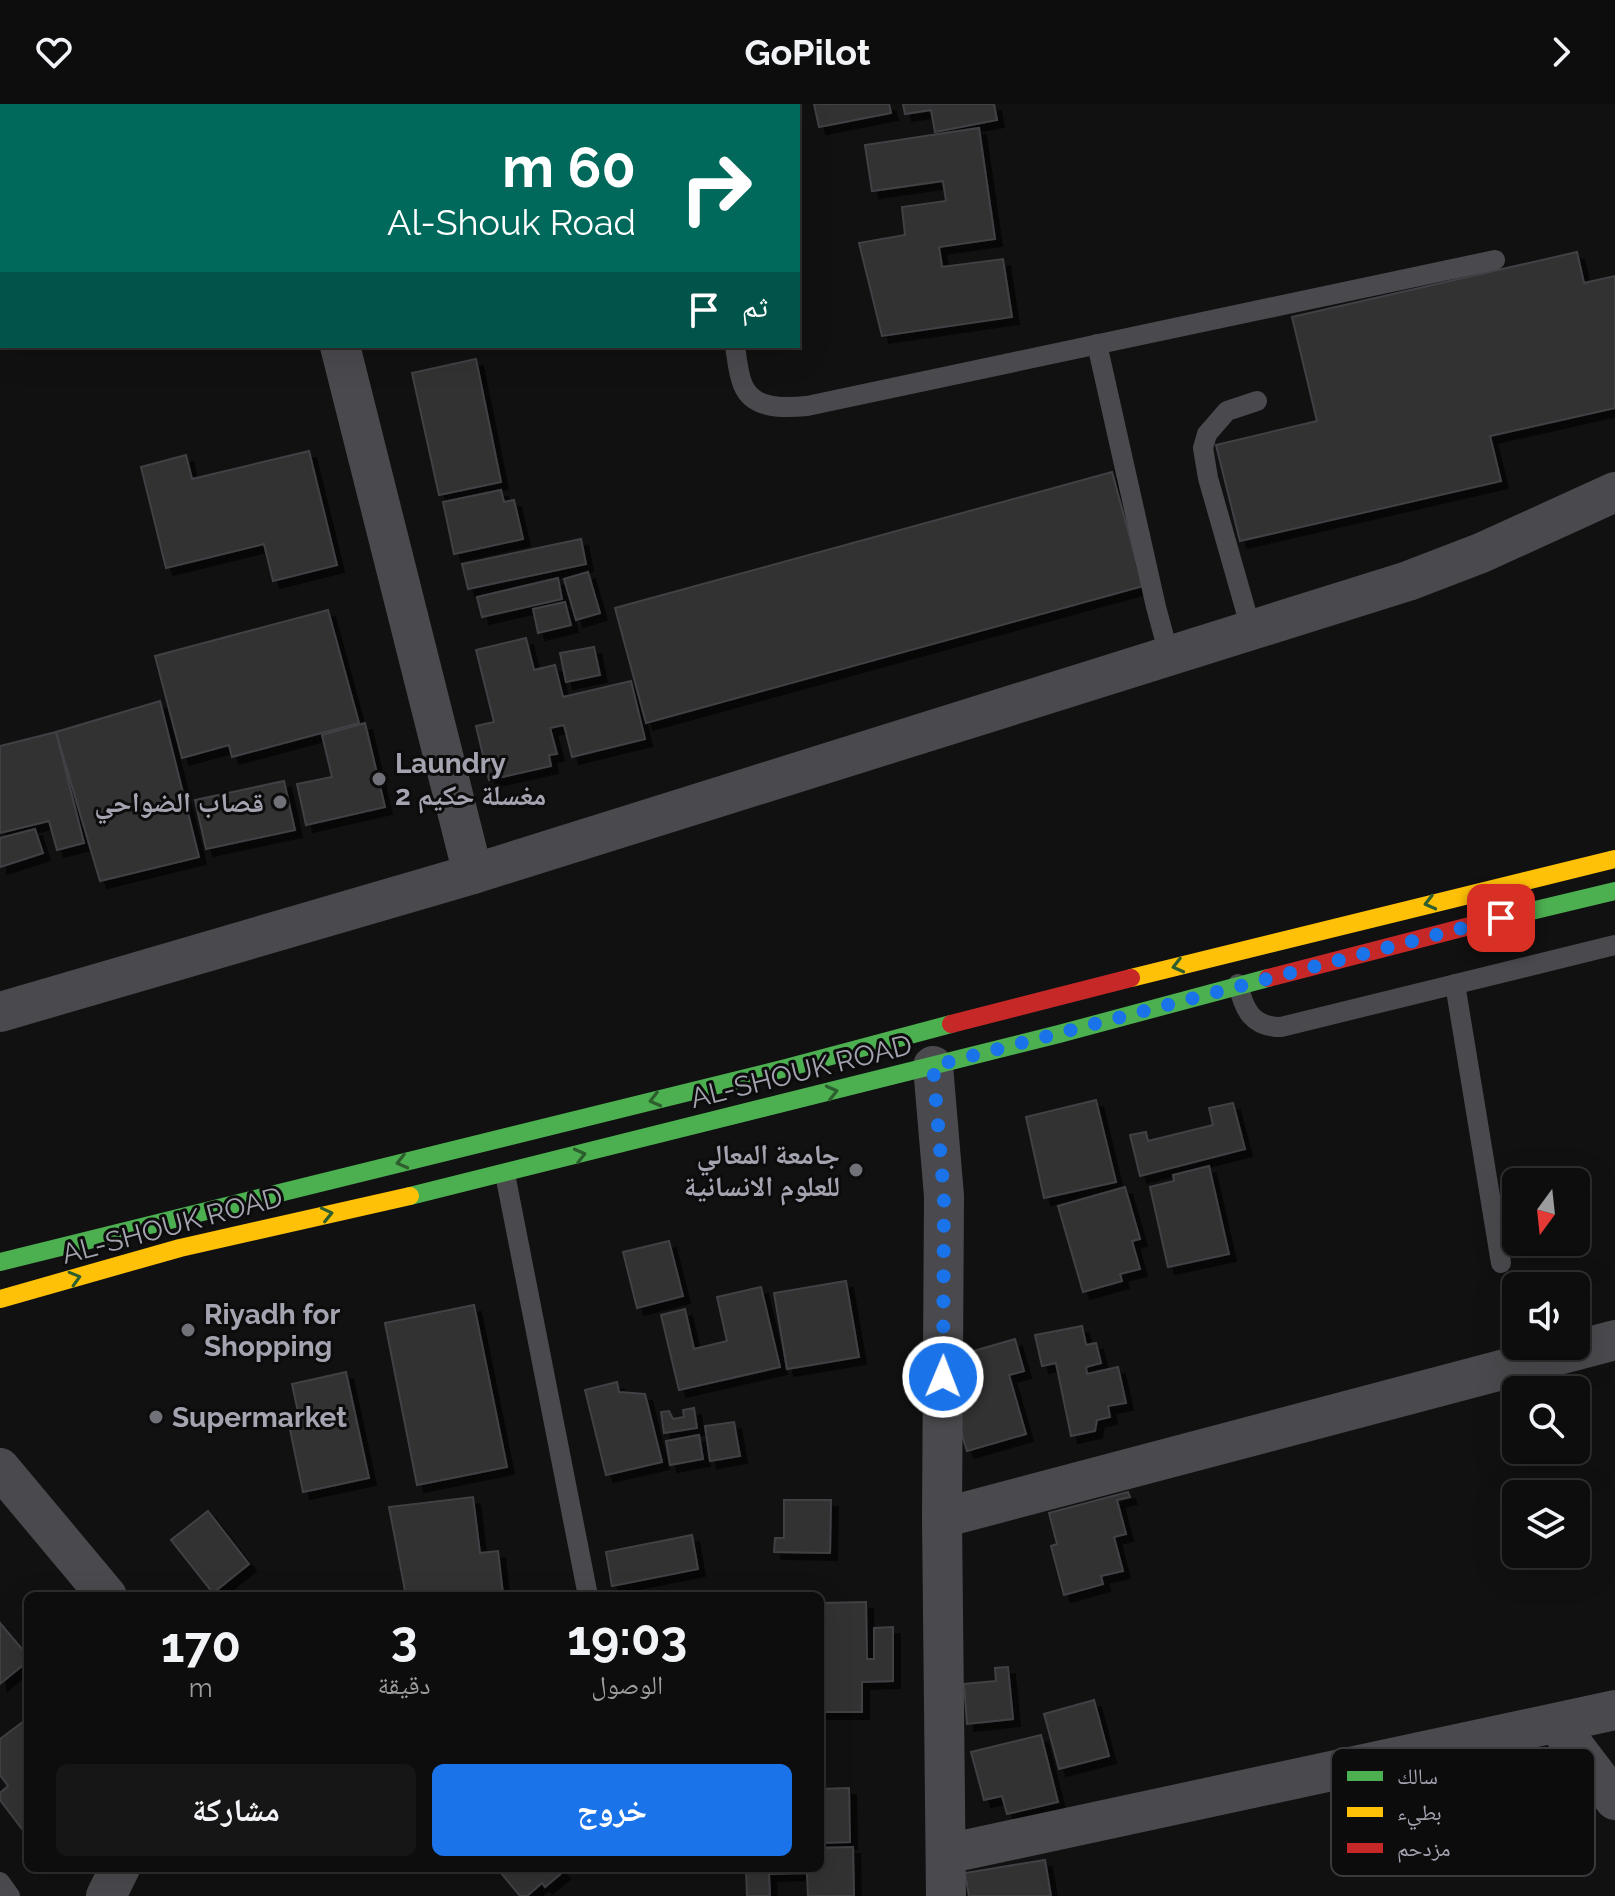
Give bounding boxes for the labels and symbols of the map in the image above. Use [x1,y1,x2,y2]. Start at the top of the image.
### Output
place label: Laundry مغسلة حكيم 2 [395,747,546,814]
marker: Laundry مغسلة حكيم 2 [370,770,388,788]
place label: قصاب الضواحي [94,786,264,825]
marker: قصاب الضواحي [271,793,289,811]
pin [1467,884,1535,952]
one-way arrow [1424,894,1438,911]
one-way arrow [1171,956,1185,973]
street label: AL-SHOUK ROAD [687,1028,915,1115]
one-way arrow [825,1084,839,1101]
one-way arrow [649,1091,662,1108]
place label: جامعة المعالي للعلوم الانسانية [684,1138,840,1206]
one-way arrow [573,1147,587,1164]
one-way arrow [396,1153,410,1170]
marker: جامعة المعالي للعلوم الانسانية [847,1161,865,1179]
north arrow [1502,1168,1590,1256]
street label: AL-SHOUK ROAD [58,1180,286,1271]
one-way arrow [320,1206,333,1223]
one-way arrow [68,1271,82,1287]
place label: Riyadh for Shopping [204,1298,341,1363]
marker: Riyadh for Shopping [179,1321,197,1339]
position arrow [901,1335,985,1419]
place label: Supermarket [172,1401,347,1434]
marker: Supermarket [147,1408,165,1426]
legend [1331,1748,1595,1876]
text: سالك [1397,1763,1438,1789]
text: بطيء [1397,1799,1442,1830]
text: مزدحم [1397,1835,1451,1863]

